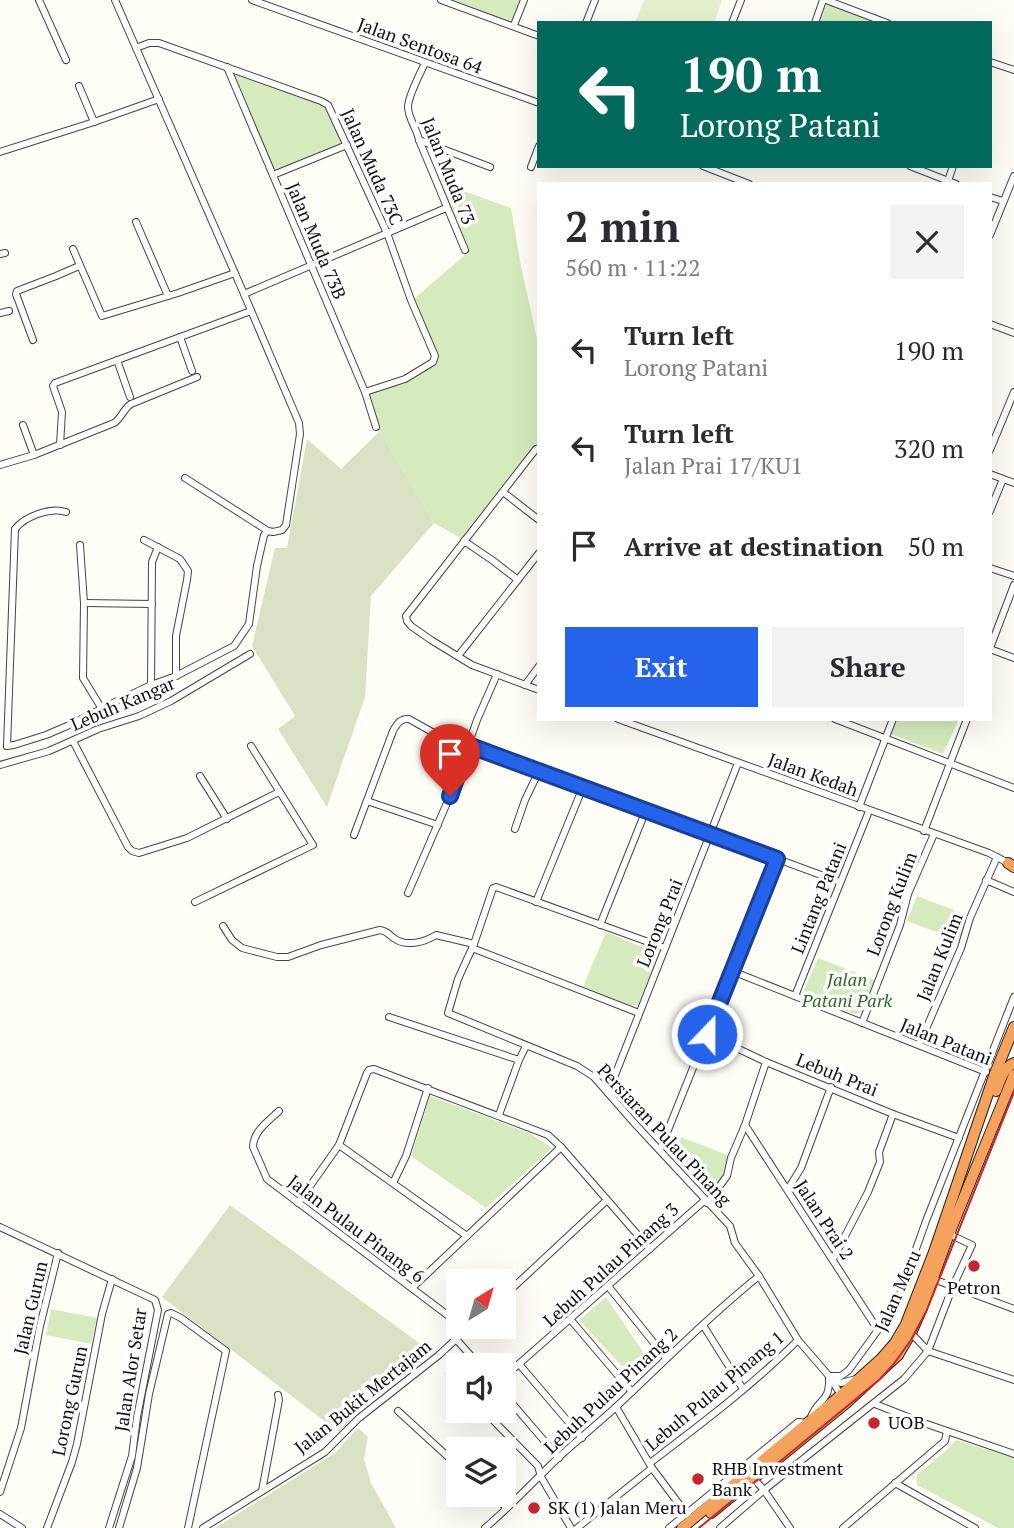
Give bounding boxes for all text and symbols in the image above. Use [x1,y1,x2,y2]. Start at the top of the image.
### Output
street label: Jalan Sentosa 64 [355,11,487,79]
text: 190 m [680,41,822,106]
icon: left [565,49,656,140]
text: Lorong Patani [680,104,881,146]
street label: Jalan Muda 73C [337,105,409,229]
street label: Jalan Muda 73 [417,114,481,228]
street label: Jalan Muda 73B [282,179,352,303]
text: 2 min [565,198,680,254]
button: close [890,205,964,279]
text: 560 m · 11:22 [565,252,700,283]
text: Turn left [624,318,734,352]
icon: left [565,331,603,369]
text: 190 m [894,333,964,367]
text: Lorong Patani [624,352,768,383]
text: Turn left [624,416,734,450]
icon: left [565,429,603,467]
text: 320 m [894,431,964,465]
text: Jalan Prai 17/KU1 [624,450,803,481]
icon: arrive [565,527,603,565]
text: Arrive at destination [624,529,883,563]
text: 50 m [908,529,964,563]
button: Exit [565,627,758,707]
button: Share [772,627,964,707]
street label: Lebuh Kangar [67,670,178,736]
pin [420,724,480,796]
icon: arrive [431,735,469,773]
street label: Jalan Kedah [765,747,862,802]
street label: Lintang Patani [785,838,851,957]
street label: Lorong Kulim [860,848,922,959]
street label: Lorong Prai [630,875,688,970]
street label: Jalan Kulim [911,909,968,1004]
park label: Jalan Patani Park [801,967,893,1012]
position arrow [670,997,744,1071]
street label: Jalan Patani [897,1012,996,1070]
street label: Lebuh Prai [793,1047,882,1101]
street label: Persiaran Pulau Pinang [593,1058,737,1211]
street label: Jalan Pulau Pinang 6 [283,1169,430,1288]
street label: Jalan Prai 2 [790,1175,860,1264]
street label: Lebuh Pulau Pinang 3 [538,1197,683,1332]
street label: Jalan Meru [868,1246,926,1335]
street label: Jalan Gurun [8,1258,53,1357]
marker: Petron [966,1258,982,1274]
north arrow [446,1269,516,1339]
map controls [446,1269,516,1507]
place label: Petron [947,1275,1001,1299]
street label: Jalan Alor Setar [108,1306,152,1433]
street label: Lebuh Pulau Pinang 2 [538,1322,682,1458]
street label: Lebuh Pulau Pinang 1 [640,1325,789,1455]
street label: Jalan Bukit Mertajam [289,1333,436,1459]
street label: Lorong Gurun [46,1343,92,1458]
button: sound [446,1353,516,1423]
place label: UOB [888,1410,925,1434]
marker: UOB [866,1415,882,1431]
button: layers [446,1437,516,1507]
place label: RHB Investment Bank [712,1456,844,1501]
marker: RHB Investment Bank [690,1471,706,1487]
place label: SK (1) Jalan Meru [548,1495,687,1519]
marker: SK (1) Jalan Meru [526,1500,542,1516]

